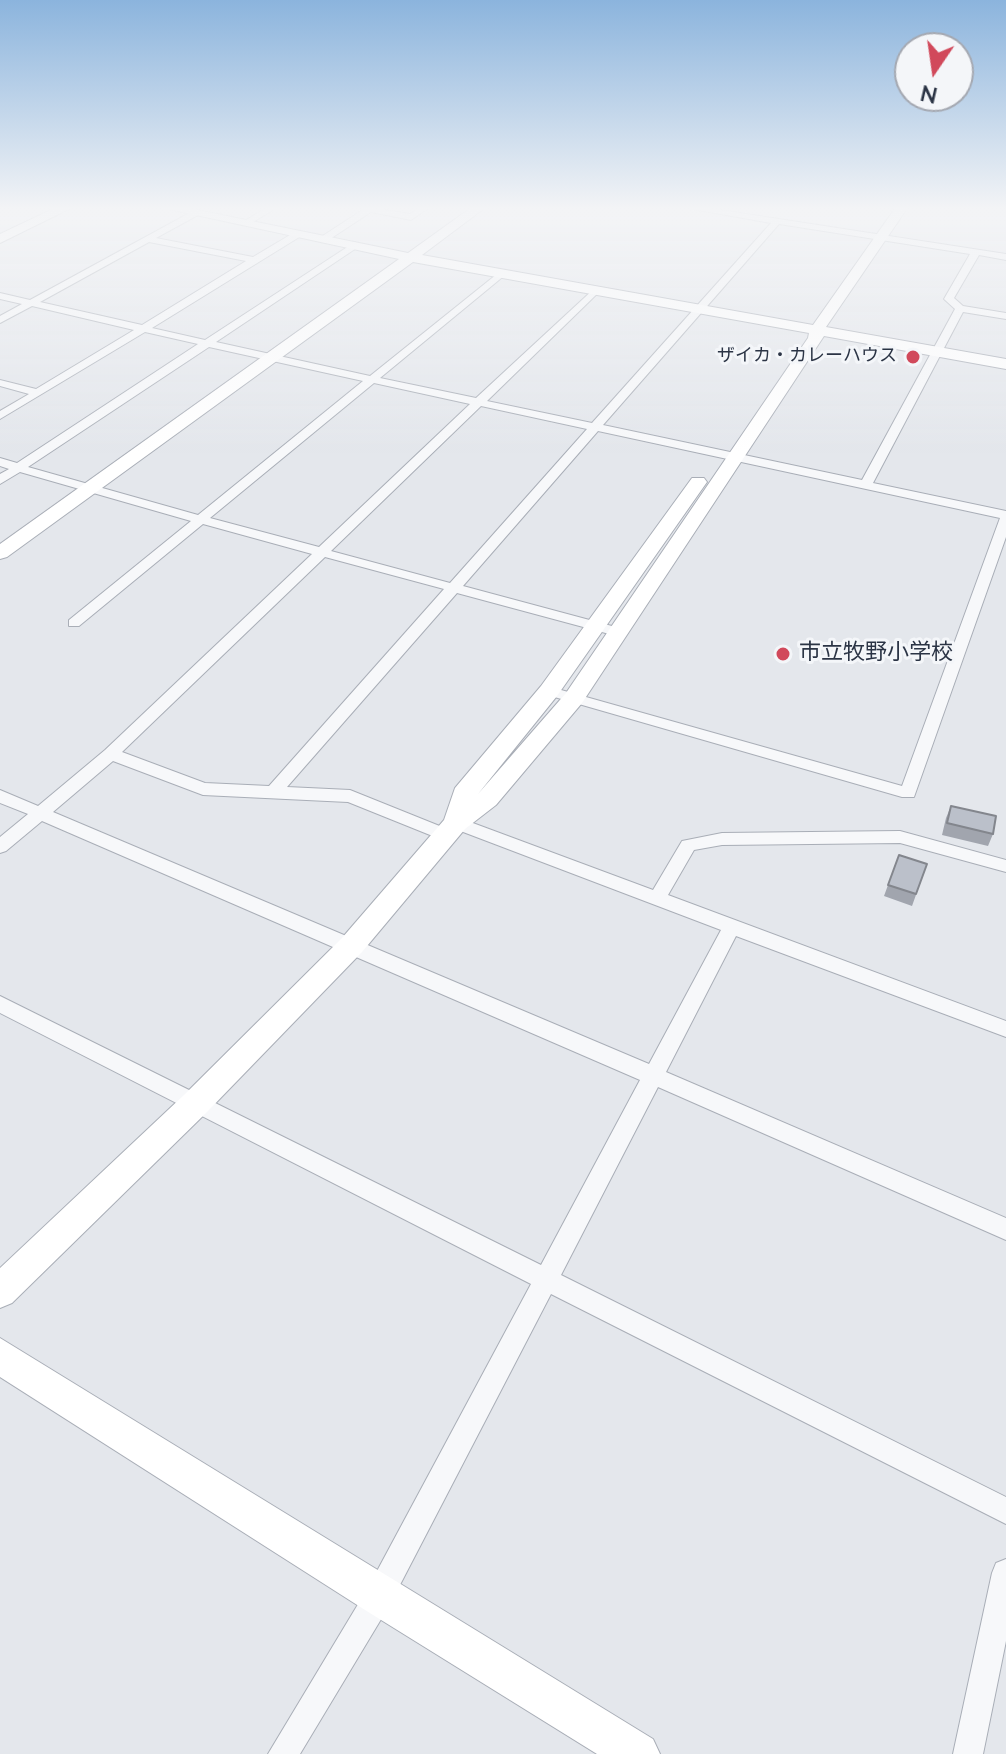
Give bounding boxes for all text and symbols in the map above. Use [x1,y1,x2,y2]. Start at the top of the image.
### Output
north arrow [894,32,974,112]
text: N [918,77,940,110]
place label: ザイカ・カレーハウス [717,346,897,368]
marker: ザイカ・カレーハウス [904,348,922,366]
place label: 市立牧野小学校 [799,641,953,667]
marker: 市立牧野小学校 [774,645,792,663]

